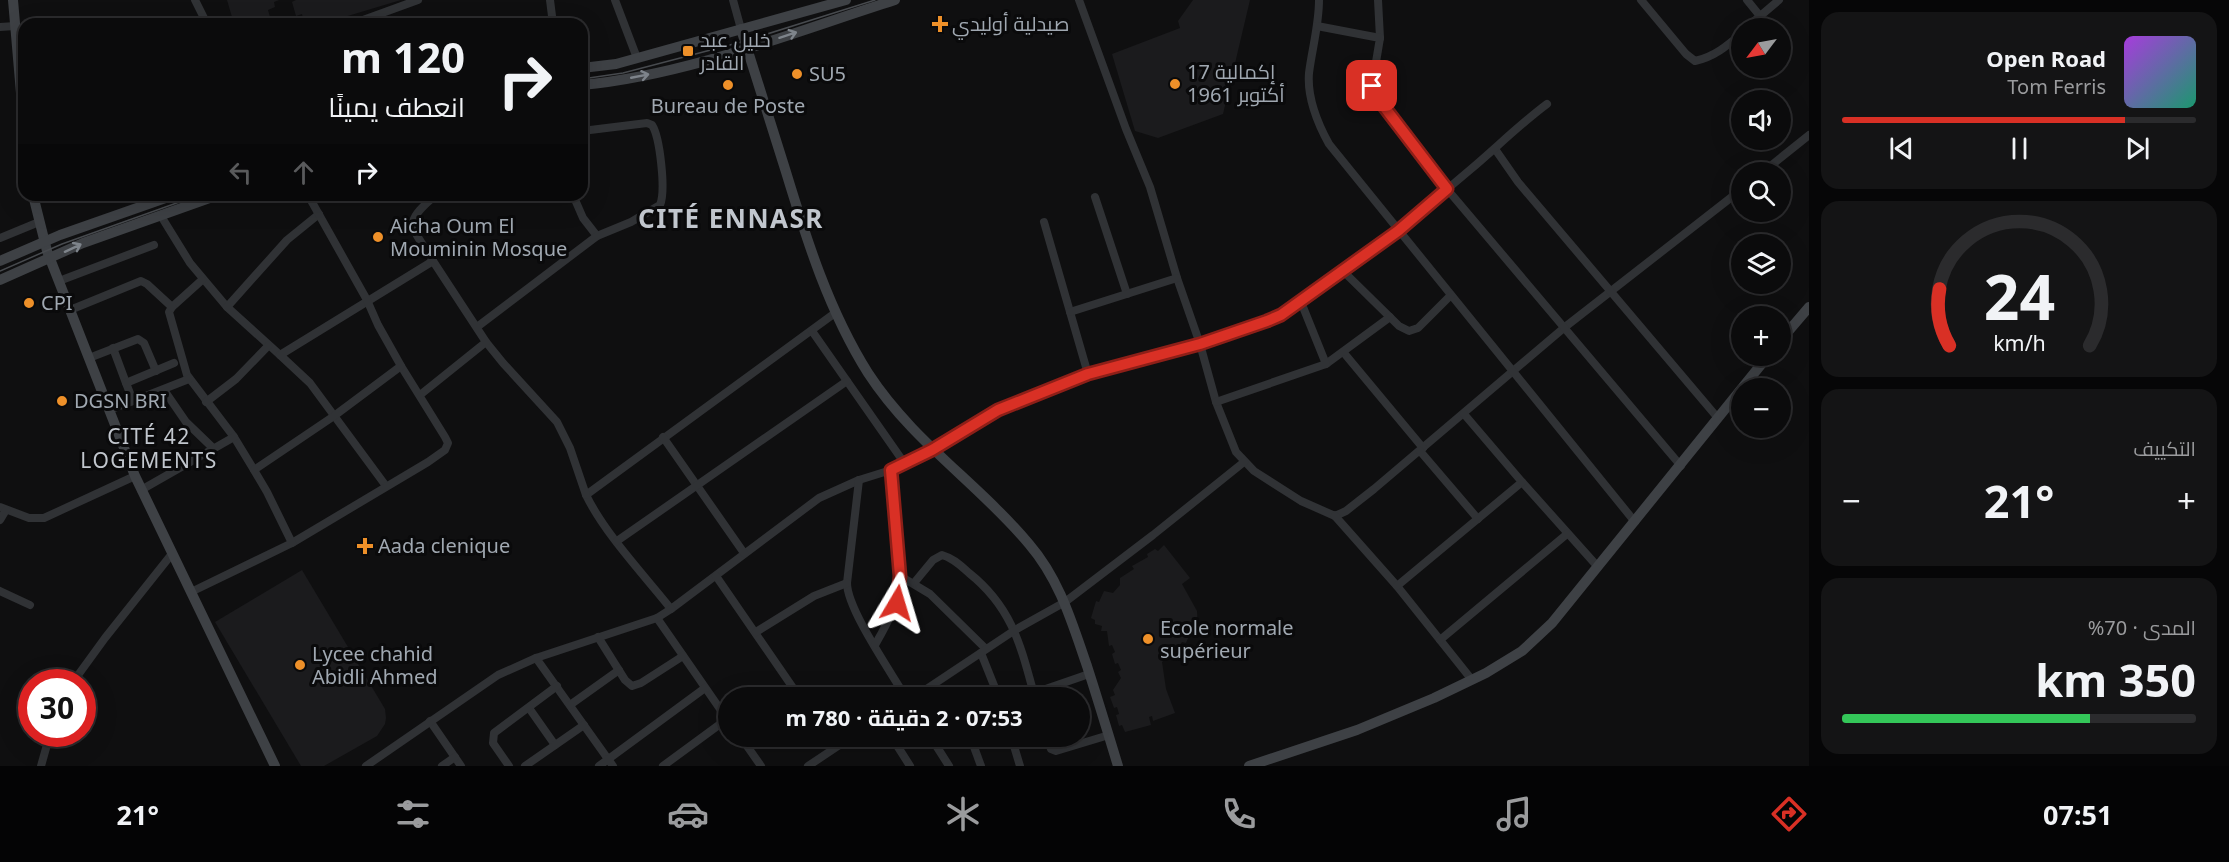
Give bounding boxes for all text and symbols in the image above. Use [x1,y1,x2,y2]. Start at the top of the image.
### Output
place label: صيدلية أوليدي [952,10,1069,40]
marker: صيدلية أوليدي [933,17,947,31]
north arrow [1731,18,1791,78]
map controls [1731,18,1791,438]
place label: خليل عبد القادر [699,26,771,76]
text: 120 m [341,28,465,85]
one-way arrow [778,28,797,39]
icon: right [486,42,564,120]
text: Open Road [1986,43,2106,73]
marker: خليل عبد القادر [681,44,695,58]
place label: إكمالية 17 أكتوبر 1961 [1187,58,1285,108]
place label: SU5 [809,60,846,87]
pin [1346,60,1397,111]
marker: SU5 [790,67,804,81]
icon: arrive [1355,69,1388,102]
one-way arrow [629,70,649,81]
text: Tom Ferris [2007,73,2106,100]
marker: إكمالية 17 أكتوبر 1961 [1168,77,1182,91]
marker: Bureau de Poste [721,78,735,92]
text: انعطف يمينًا [328,88,465,125]
button: sound [1731,90,1791,150]
place label: Bureau de Poste [651,92,805,119]
icon: previous [1885,132,1918,165]
icon: pause [2003,132,2036,165]
icon: next [2121,132,2154,165]
icon: left [224,156,257,189]
icon: ahead [287,156,320,189]
icon: right [350,156,383,189]
button: search [1731,162,1791,222]
district label: CITÉ ENNASR [638,200,824,236]
place label: Aicha Oum El Mouminin Mosque [390,212,567,262]
marker: Aicha Oum El Mouminin Mosque [371,230,385,244]
button: layers [1731,234,1791,294]
one-way arrow [63,241,81,253]
text: 24 [1983,253,2055,338]
place label: CPI [41,289,73,316]
marker: CPI [22,296,36,310]
button: + [1731,306,1791,366]
text: km/h [1993,328,2045,357]
button: − [1731,378,1791,438]
place label: DGSN BRI [74,387,167,414]
marker: DGSN BRI [55,394,69,408]
district label: CITÉ 42 LOGEMENTS [80,422,218,474]
text: التكييف [2133,435,2196,462]
text: 21° [1984,470,2054,531]
text: − [1842,478,1861,523]
text: + [2177,478,2196,523]
place label: Aada clenique [378,532,510,559]
marker: Aada clenique [356,537,374,555]
position arrow [865,571,929,635]
place label: Ecole normale supérieur [1160,614,1294,664]
text: المدى · 70% [2088,614,2196,641]
marker: Ecole normale supérieur [1141,632,1155,646]
place label: Lycee chahid Abidli Ahmed [312,640,437,690]
text: 350 km [2035,649,2196,710]
marker: Lycee chahid Abidli Ahmed [293,658,307,672]
speed limit sign: 30 [18,669,96,747]
text: 07:53 · 2 دقيقة · 780 m [785,702,1023,732]
icon: filters [392,793,434,835]
icon: car [667,793,709,835]
icon: climate [942,793,984,835]
icon: phone [1218,793,1260,835]
icon: music [1493,793,1535,835]
icon: directions [1768,793,1810,835]
text: 21° [117,796,159,833]
text: 07:51 [2043,796,2112,833]

